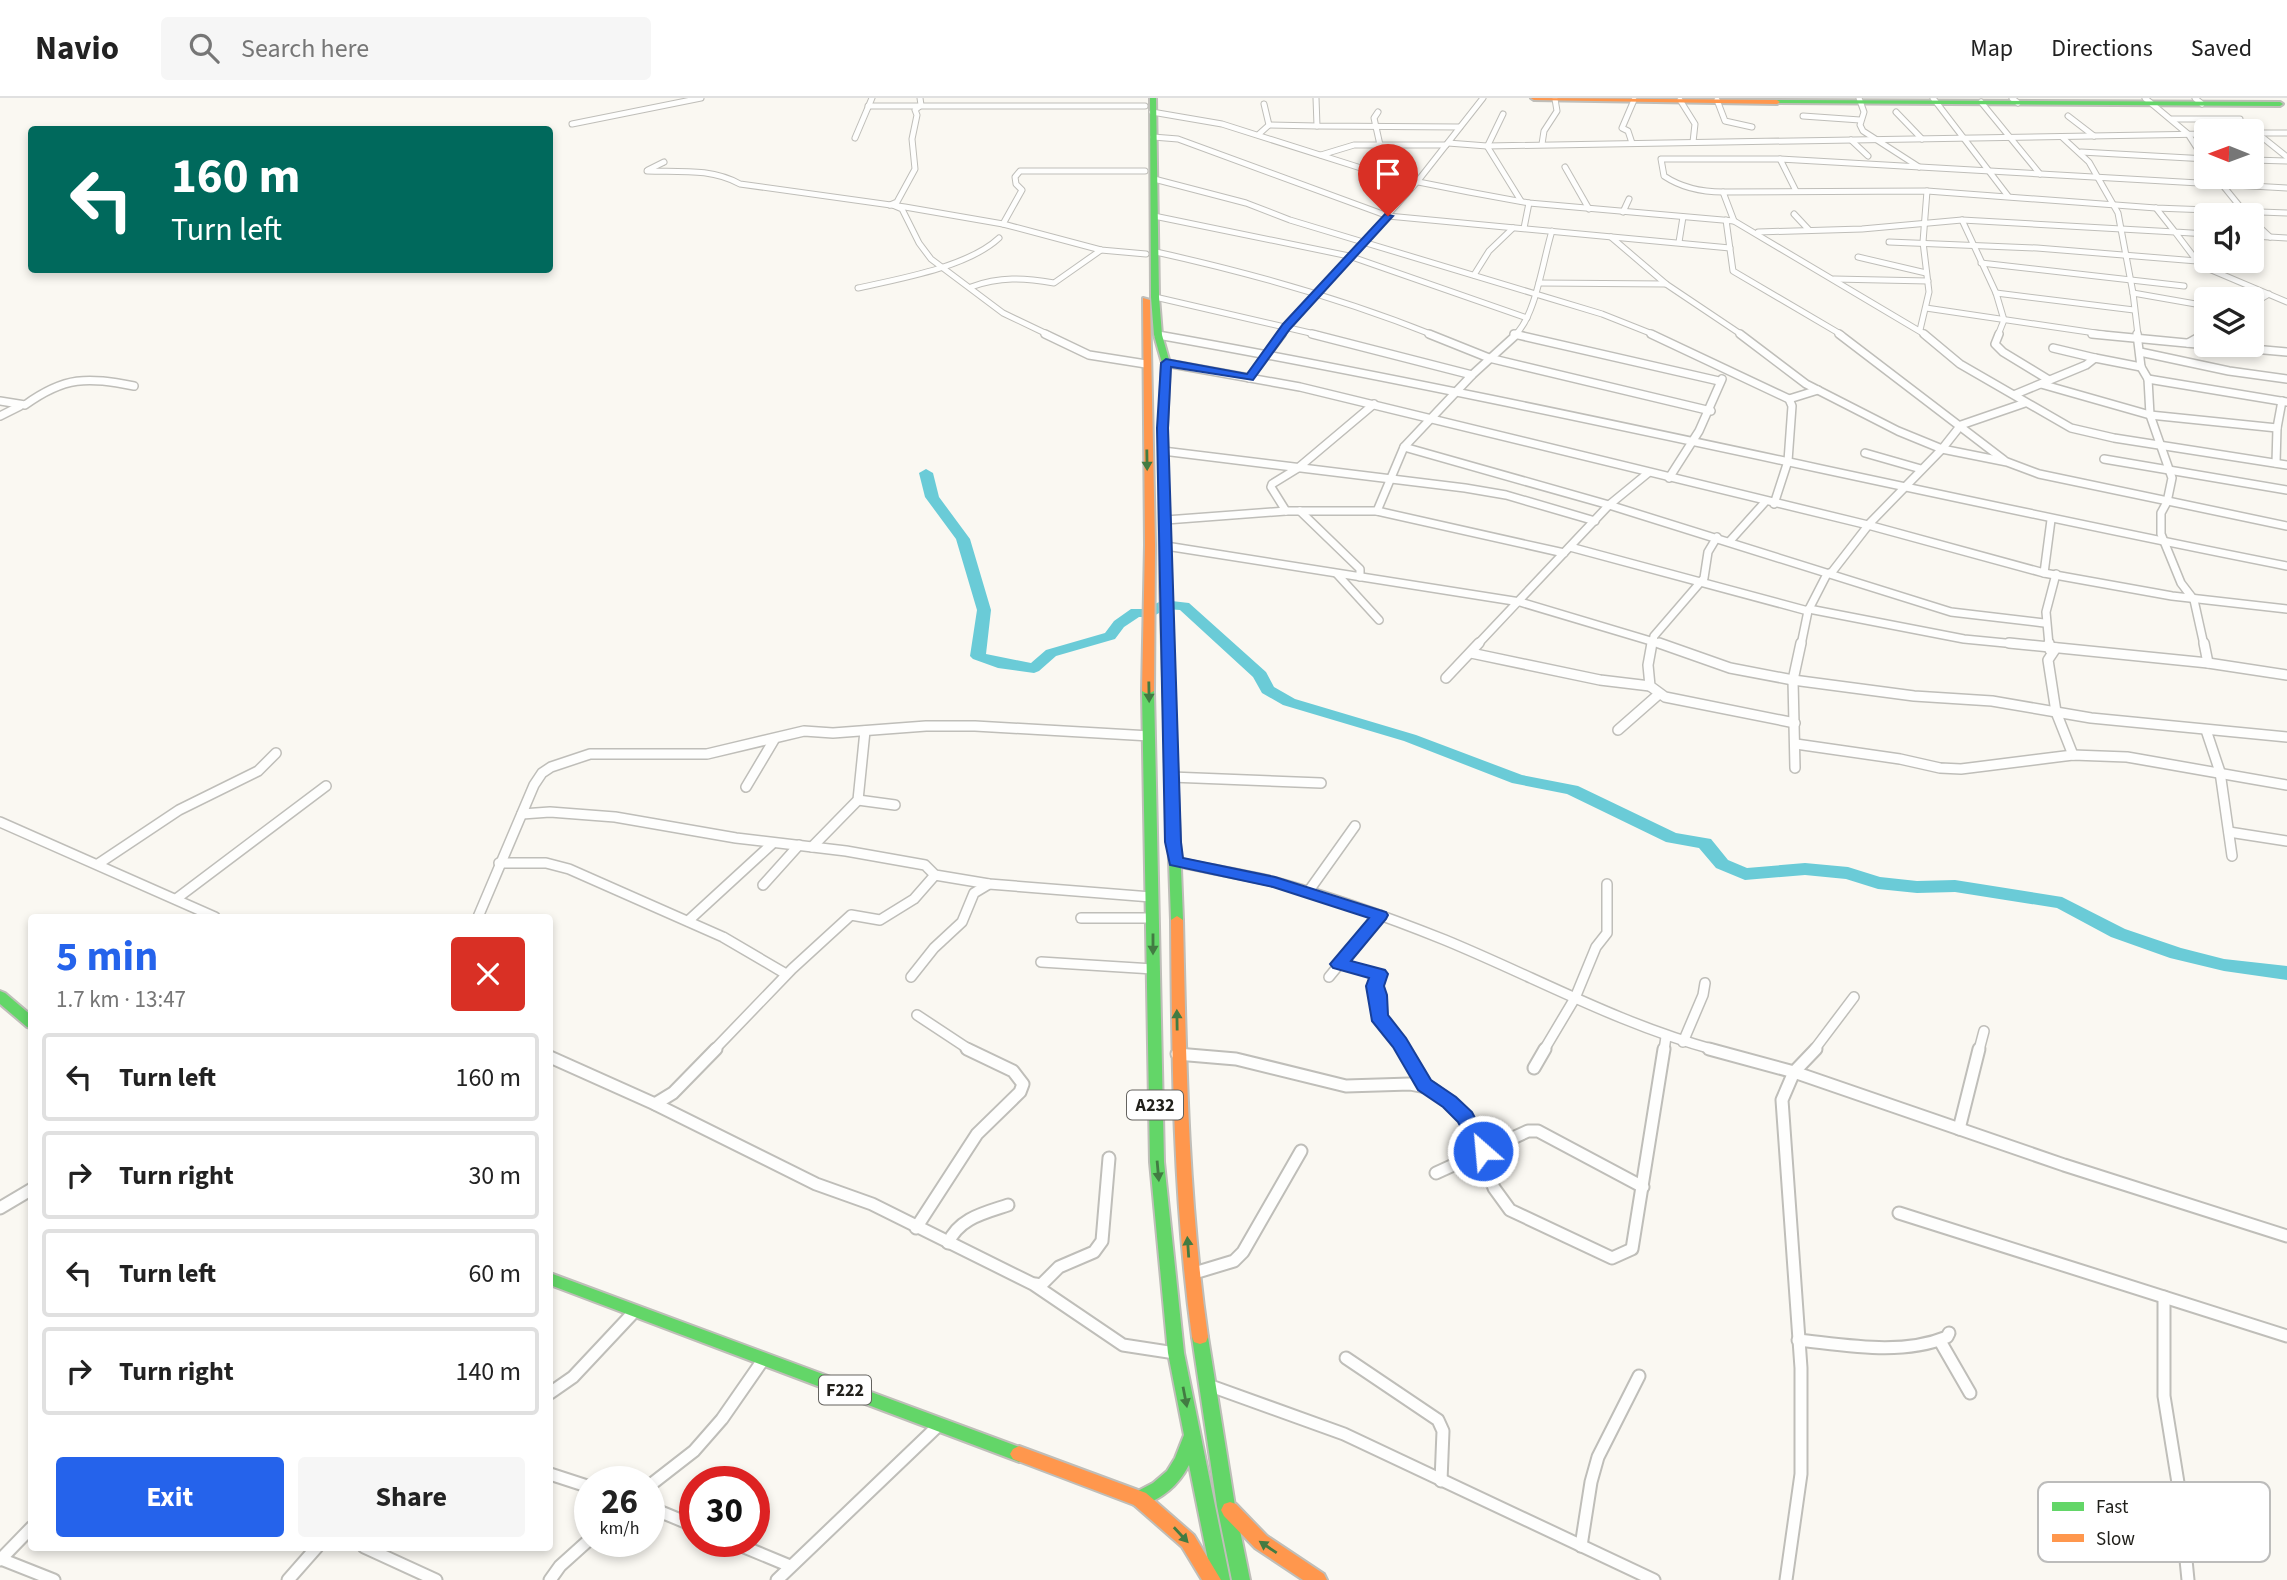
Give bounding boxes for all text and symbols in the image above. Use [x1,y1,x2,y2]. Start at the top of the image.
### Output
search box [161,17,651,80]
text: Navio [35,25,119,72]
icon: search [185,29,223,67]
text: Search here [241,30,369,67]
text: Map [1970,31,2013,66]
text: Directions [2051,31,2153,66]
text: Saved [2191,31,2252,66]
north arrow [2194,119,2264,189]
map controls [2194,119,2264,357]
text: 160 m [171,142,300,212]
pin [1358,144,1418,216]
icon: left [56,154,147,245]
icon: arrive [1369,155,1407,193]
button: sound [2194,203,2264,273]
text: Turn left [171,207,282,253]
button: layers [2194,287,2264,357]
one-way arrow [1141,449,1153,471]
one-way arrow [1143,681,1154,703]
text: 5 min [56,927,158,987]
one-way arrow [1147,933,1159,955]
button: close [451,937,525,1011]
text: 1.7 km · 13:47 [56,983,186,1016]
one-way arrow [1171,1008,1183,1030]
icon: left [60,1058,98,1096]
text: Turn left [119,1059,216,1096]
text: 160 m [455,1059,521,1096]
road number: A232 [1127,1090,1183,1120]
position arrow [1446,1114,1520,1188]
icon: right [60,1156,98,1194]
text: Turn right [119,1157,234,1194]
text: 30 m [468,1157,521,1194]
one-way arrow [1153,1161,1164,1183]
one-way arrow [1182,1236,1193,1258]
icon: left [60,1254,98,1292]
text: Turn left [119,1255,216,1292]
text: 60 m [468,1255,521,1292]
icon: right [60,1352,98,1390]
text: Turn right [119,1353,234,1390]
text: 140 m [455,1353,521,1390]
road number: F222 [819,1376,871,1405]
one-way arrow [1179,1386,1190,1408]
button: Exit [56,1457,284,1537]
button: Share [298,1457,525,1537]
speed limit sign: 30 [679,1466,770,1557]
text: 26 [601,1477,638,1527]
legend [2038,1482,2270,1562]
text: Fast [2096,1494,2129,1521]
text: km/h [600,1516,639,1541]
one-way arrow [1173,1526,1189,1543]
text: Slow [2096,1526,2135,1553]
one-way arrow [1259,1541,1278,1554]

